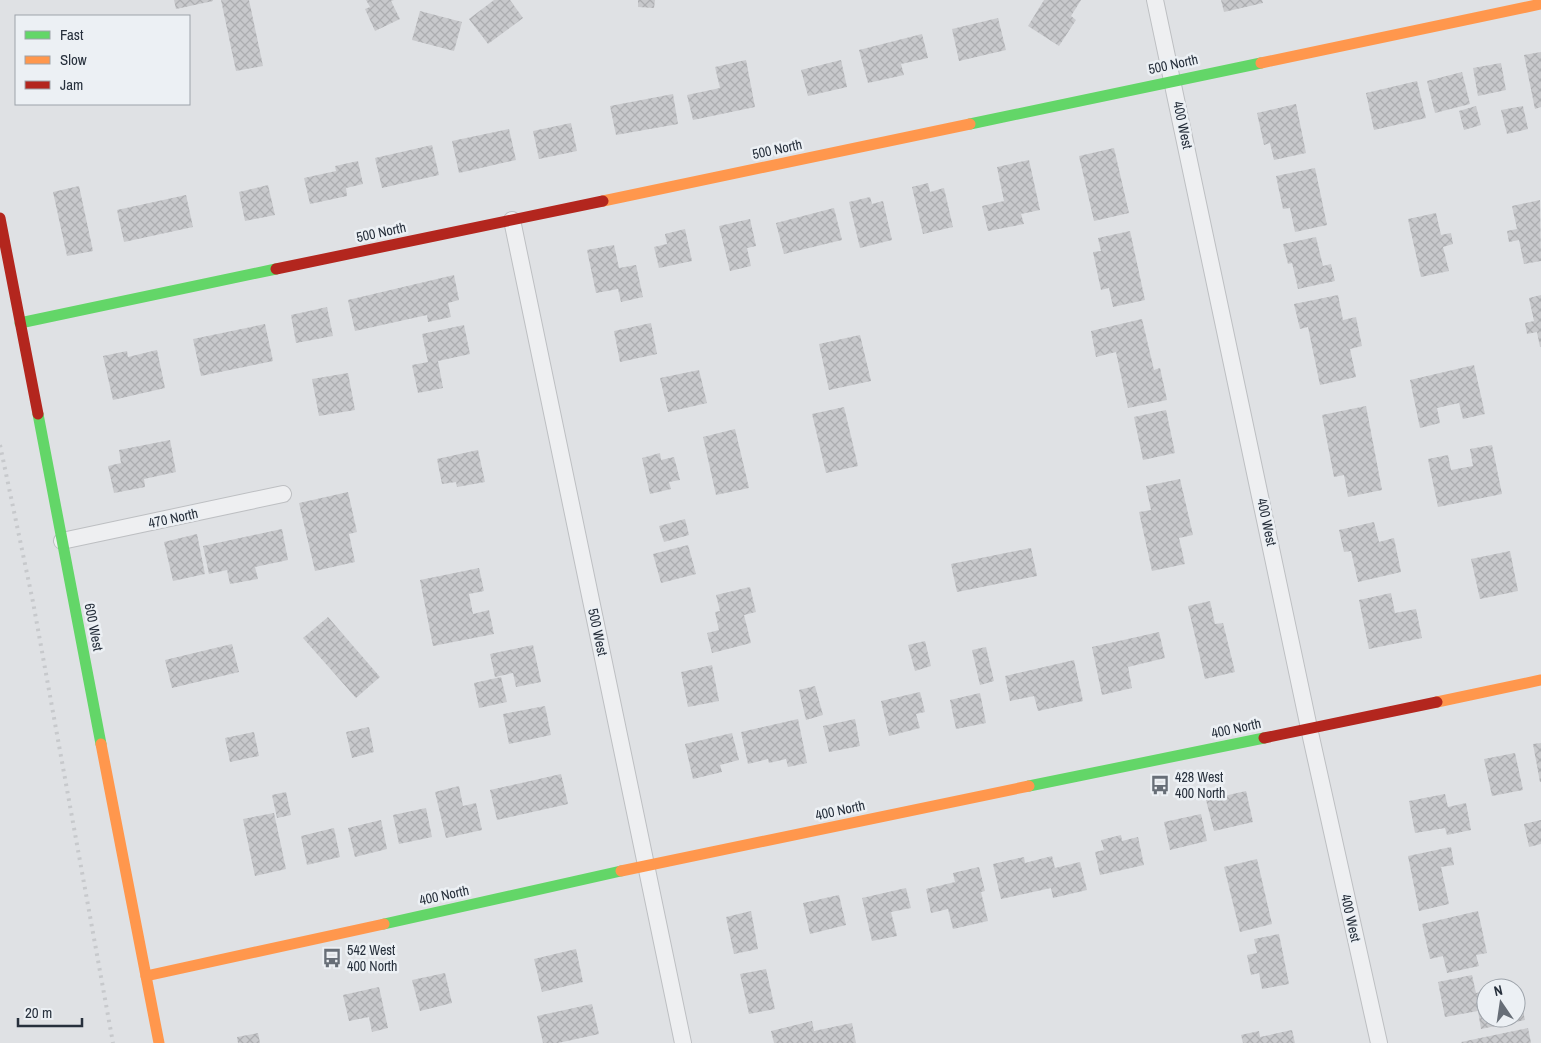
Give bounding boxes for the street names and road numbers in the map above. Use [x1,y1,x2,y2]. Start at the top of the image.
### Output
street label: 500 North [1146,50,1200,78]
street label: 400 West [1169,100,1197,150]
street label: 500 North [750,135,804,163]
street label: 500 North [354,218,408,246]
street label: 400 West [1253,497,1281,547]
street label: 470 North [146,504,200,532]
street label: 600 West [81,602,107,652]
street label: 500 West [584,607,612,657]
street label: 400 North [1209,714,1263,742]
street label: 400 North [813,796,867,824]
street label: 400 North [417,881,471,909]
street label: 400 West [1337,892,1365,944]

